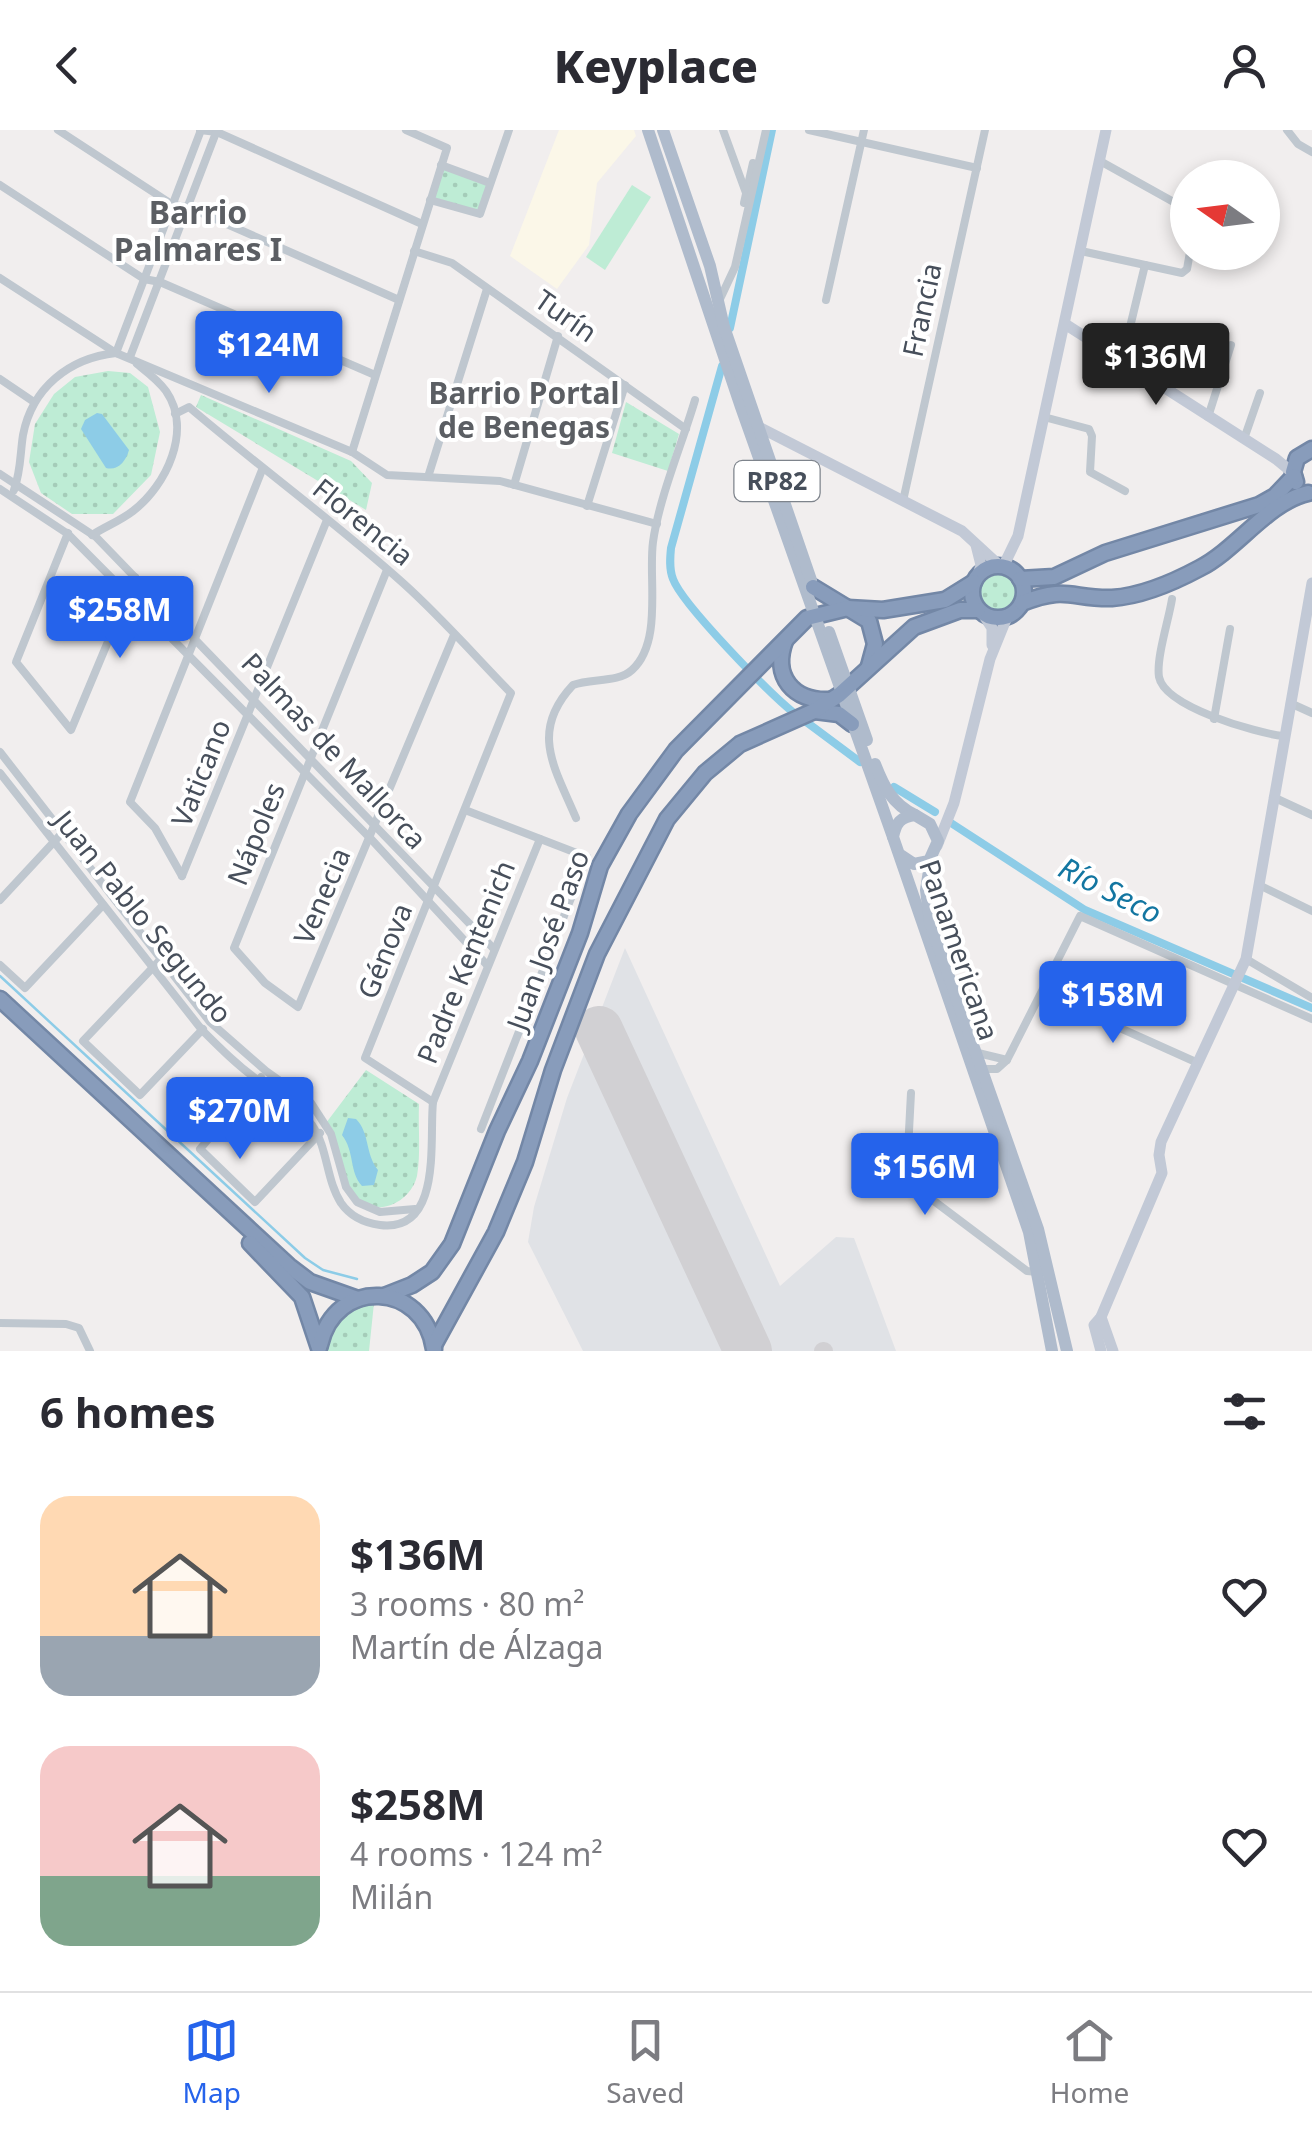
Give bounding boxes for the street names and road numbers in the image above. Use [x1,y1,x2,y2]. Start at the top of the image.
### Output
street label: Francia [893,259,949,360]
street label: Turín [528,280,605,350]
road number: RP82 [734,461,820,501]
street label: Florencia [305,469,422,573]
street label: Palmas de Mallorca [234,644,436,857]
street label: Vaticano [161,713,239,832]
street label: Nápoles [217,777,293,891]
street label: Juan Pablo Segundo [44,800,242,1031]
street label: Venecia [284,841,358,950]
street label: Juan José Paso [496,844,597,1038]
street label: Panamericana [911,854,1009,1045]
street label: Padre Kentenich [407,855,523,1069]
street label: Génova [348,897,420,1004]

